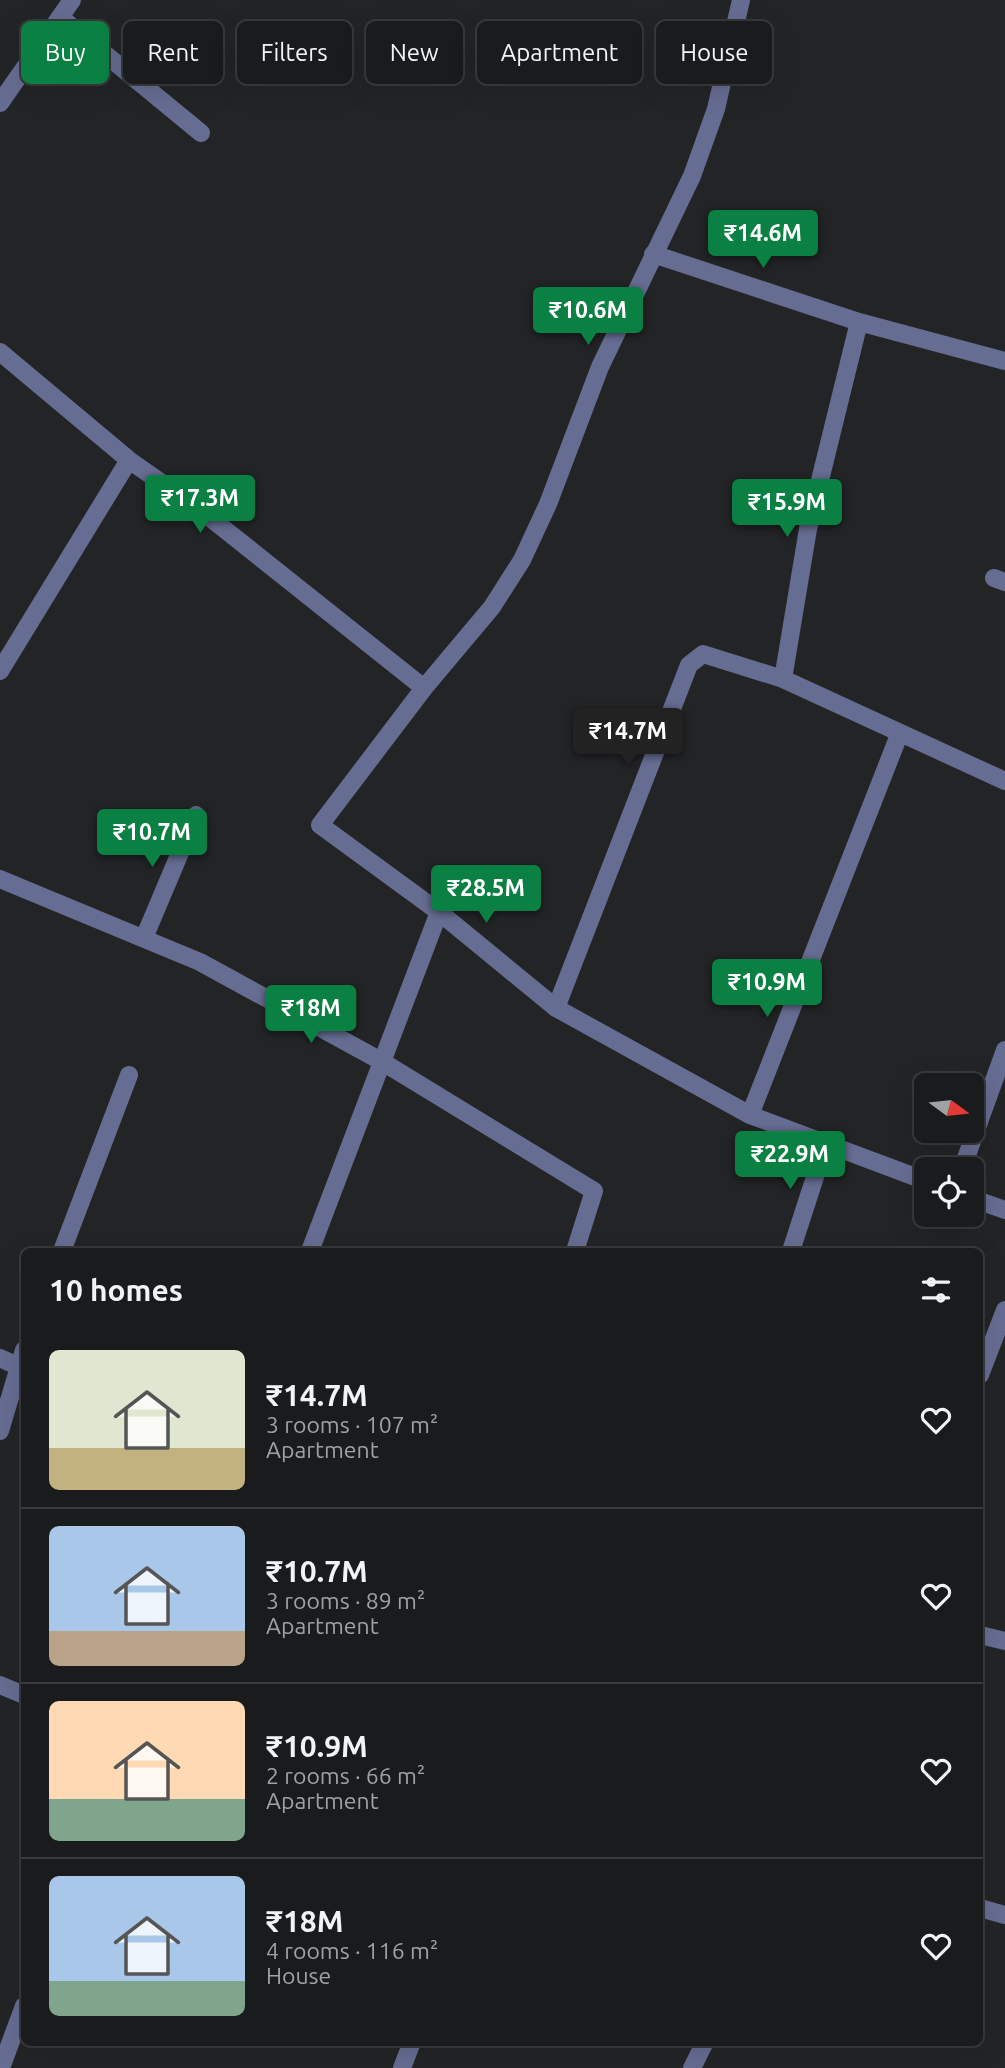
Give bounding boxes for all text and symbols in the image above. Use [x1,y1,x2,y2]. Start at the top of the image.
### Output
chip: Buy [21,21,109,84]
chip: Rent [123,21,223,84]
chip: Filters [237,21,352,84]
chip: New [366,21,463,84]
chip: Apartment [477,21,642,84]
chip: House [656,21,772,84]
pin: ₹14.6M [706,210,820,270]
text: ₹14.6M [724,220,802,245]
pin: ₹10.6M [531,288,645,347]
text: ₹10.6M [549,297,627,322]
pin: ₹17.3M [143,476,257,535]
pin: ₹15.9M [730,480,844,539]
text: ₹17.3M [161,485,239,510]
text: ₹15.9M [748,489,826,514]
pin: ₹14.7M [571,708,685,768]
text: ₹14.7M [589,718,667,743]
pin: ₹10.7M [95,810,209,869]
text: ₹10.7M [113,819,191,844]
pin: ₹28.5M [429,866,543,925]
text: ₹28.5M [447,875,525,900]
pin: ₹10.9M [710,960,824,1019]
text: ₹10.9M [728,969,806,994]
pin: ₹18M [270,986,352,1045]
text: ₹18M [281,995,341,1020]
north arrow [914,1073,984,1143]
map controls [914,1073,984,1227]
pin: ₹22.9M [733,1132,847,1191]
text: ₹22.9M [751,1141,829,1166]
button: locate [914,1157,984,1227]
icon: filters [917,1271,955,1309]
text: 10 homes [49,1273,183,1307]
icon: home [105,1378,189,1462]
text: ₹14.7M [266,1378,368,1412]
icon: heart [917,1401,955,1439]
text: 3 rooms · 107 m² [266,1412,438,1437]
text: Apartment [266,1437,379,1462]
icon: home [105,1554,189,1638]
text: ₹10.7M [266,1554,368,1588]
icon: heart [917,1577,955,1615]
text: 3 rooms · 89 m² [266,1588,425,1613]
text: Apartment [266,1613,379,1638]
icon: home [105,1729,189,1813]
text: ₹10.9M [266,1729,368,1763]
icon: heart [917,1752,955,1790]
text: 2 rooms · 66 m² [266,1763,425,1788]
text: Apartment [266,1788,379,1813]
icon: home [105,1904,189,1988]
text: ₹18M [266,1904,343,1938]
icon: heart [917,1927,955,1965]
text: 4 rooms · 116 m² [266,1938,438,1963]
text: House [266,1963,331,1988]

